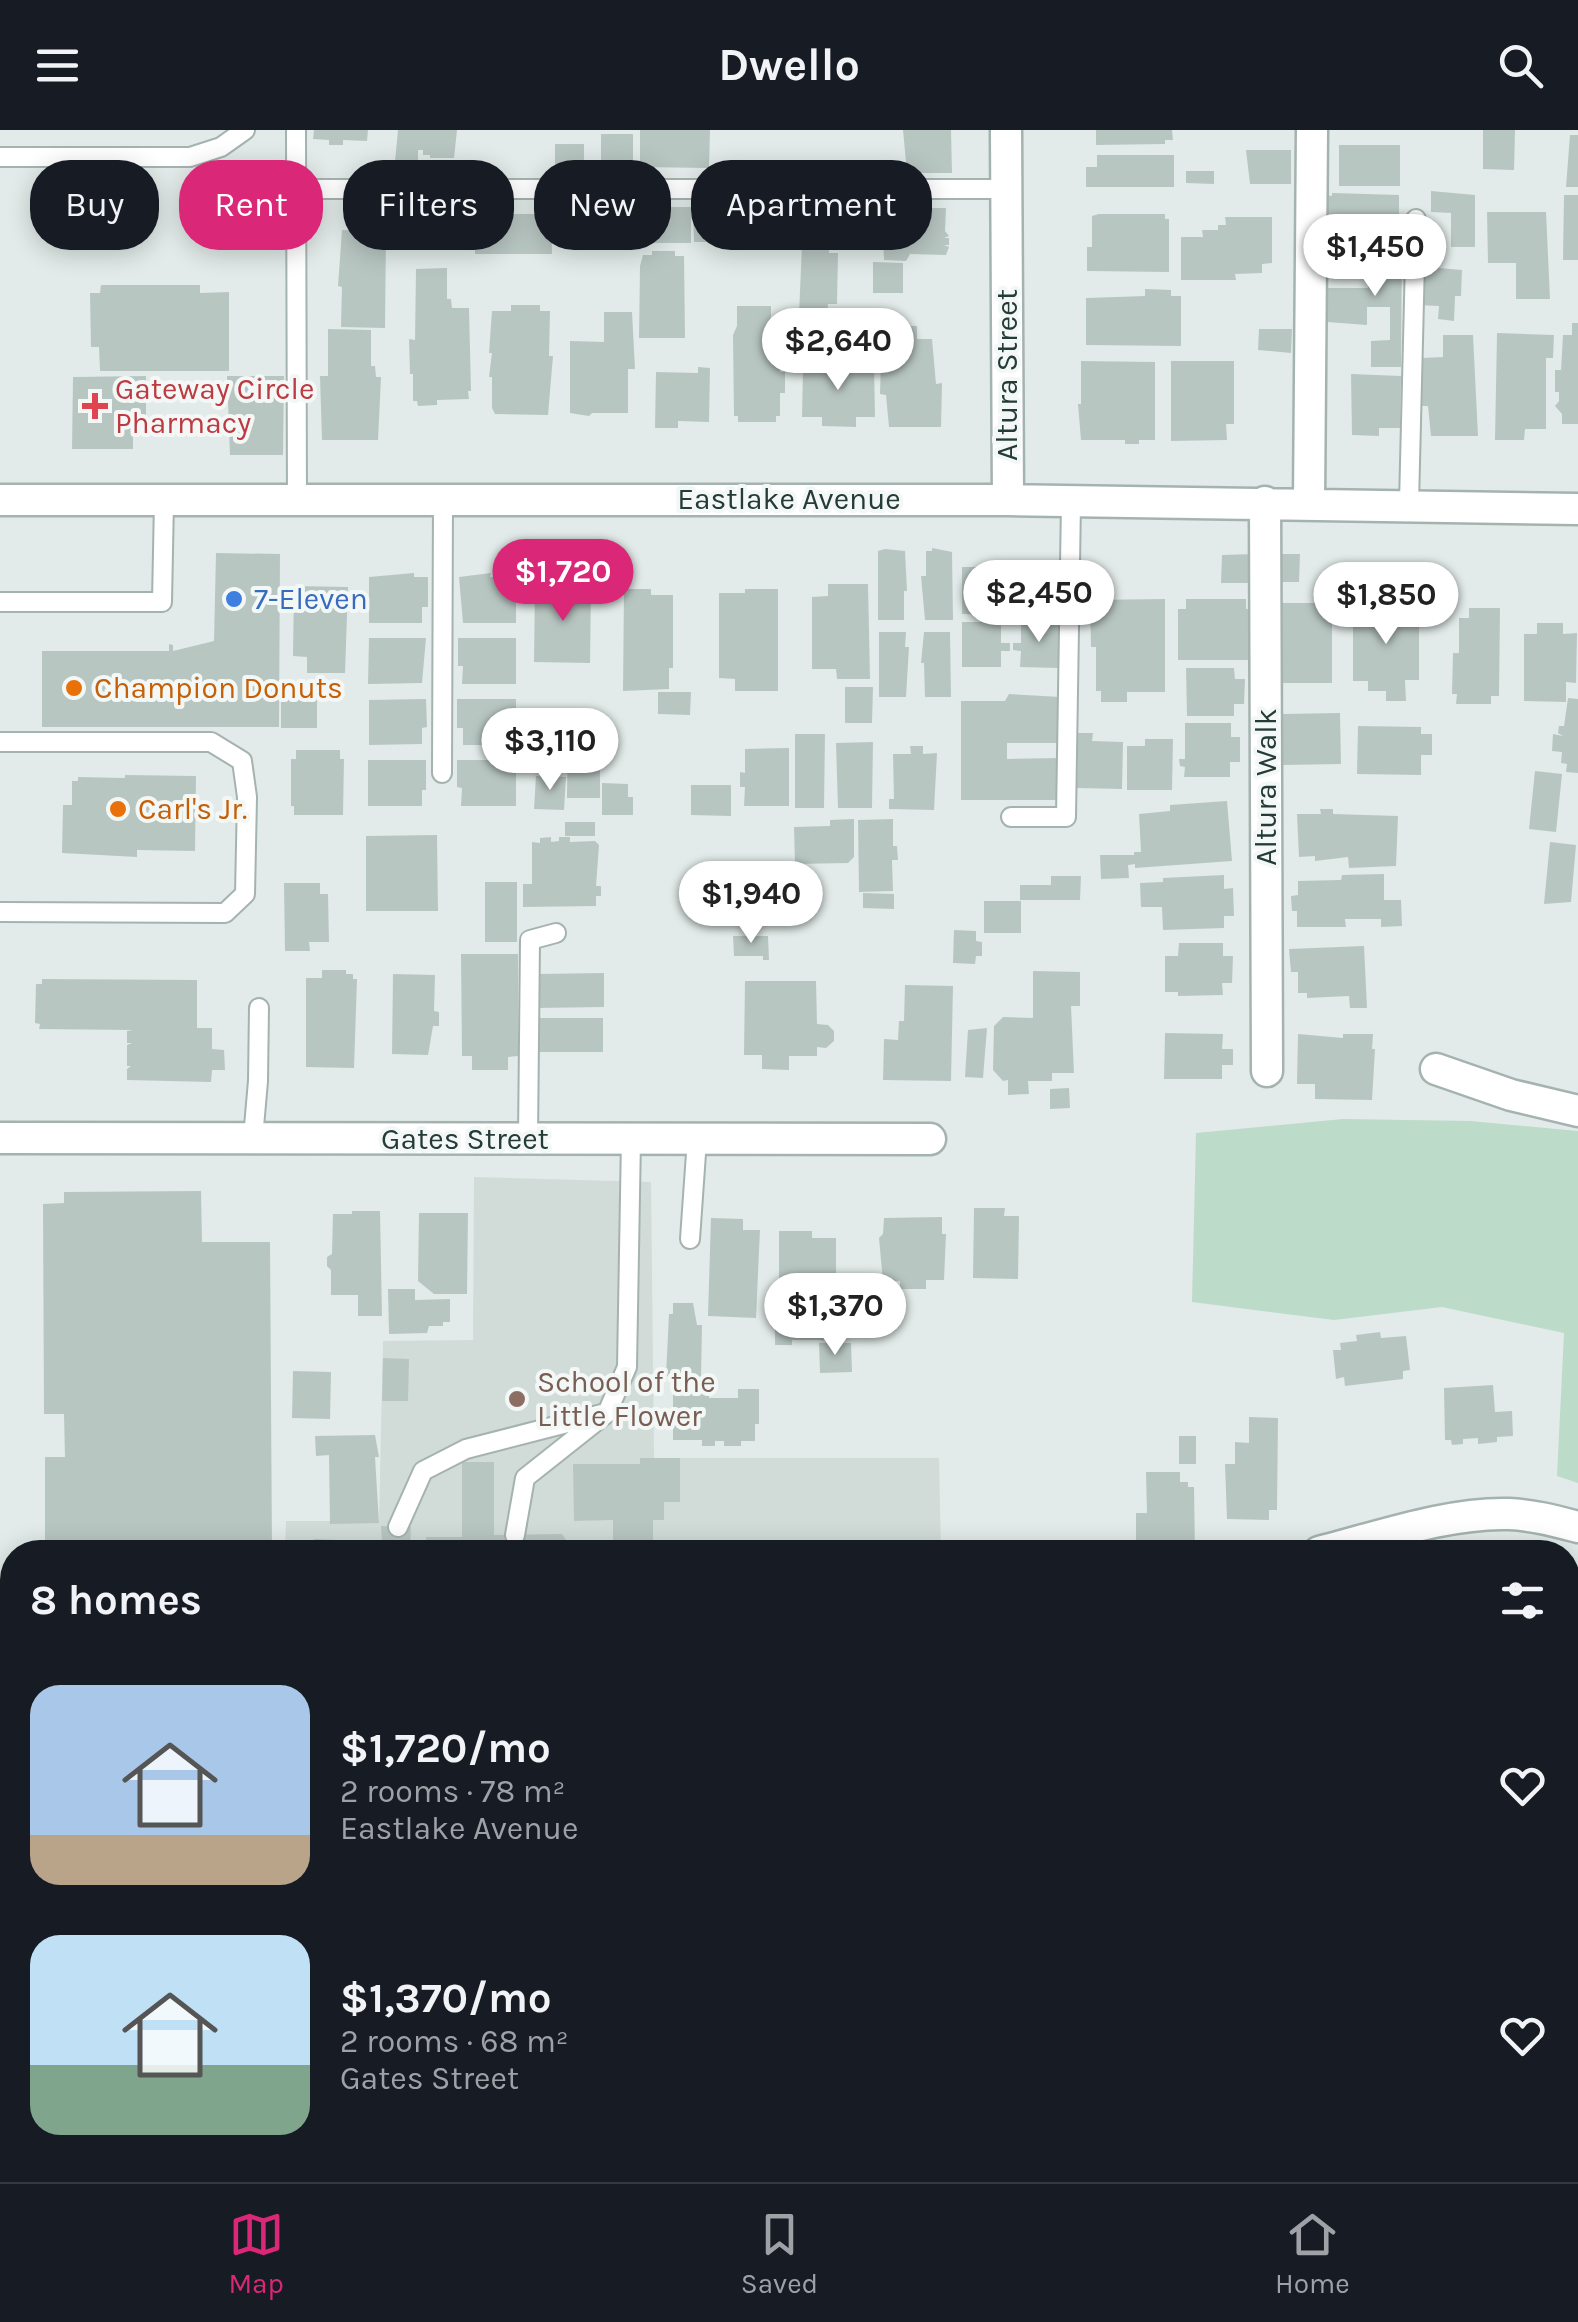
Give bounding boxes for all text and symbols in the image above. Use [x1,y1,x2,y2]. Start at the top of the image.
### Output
icon: menu [30,38,85,93]
icon: search [1493,38,1548,93]
text: Dwello [718,39,860,91]
chip: Buy [30,160,159,250]
chip: Rent [179,160,323,250]
chip: Filters [343,160,514,250]
chip: New [534,160,671,250]
chip: Apartment [691,160,932,250]
pin: $1,450 [1294,214,1456,299]
text: $1,450 [1325,228,1425,265]
street label: Altura Street [989,289,1025,461]
pin: $2,640 [757,308,919,393]
text: $2,640 [784,322,892,359]
place label: Gateway Circle Pharmacy [115,371,314,441]
marker: Gateway Circle Pharmacy [84,395,106,417]
street label: Eastlake Avenue [677,481,901,517]
pin: $1,720 [482,539,644,624]
text: $1,720 [514,553,612,590]
pin: $2,450 [958,560,1120,645]
pin: $1,850 [1305,562,1467,647]
text: $2,450 [985,574,1093,611]
text: $1,850 [1335,576,1437,613]
place label: 7-Eleven [254,581,368,617]
marker: 7-Eleven [223,588,245,610]
place label: Champion Donuts [94,670,343,706]
marker: Champion Donuts [63,677,85,699]
pin: $3,110 [469,708,631,793]
street label: Altura Walk [1248,708,1284,866]
text: $3,110 [503,722,597,759]
place label: Carl's Jr. [138,791,247,827]
marker: Carl's Jr. [107,798,129,820]
pin: $1,940 [670,861,832,946]
text: $1,940 [701,875,801,912]
street label: Gates Street [381,1121,549,1157]
pin: $1,370 [754,1273,916,1358]
text: $1,370 [786,1287,884,1324]
place label: School of the Little Flower [537,1364,716,1434]
marker: School of the Little Flower [506,1388,528,1410]
icon: filters [1495,1573,1550,1628]
text: 8 homes [30,1575,202,1625]
text: $1,720/mo [340,1723,551,1773]
icon: home [110,1725,230,1845]
icon: heart [1495,1758,1550,1813]
text: 2 rooms · 78 m² [340,1773,565,1810]
text: Eastlake Avenue [340,1810,578,1847]
text: $1,370/mo [340,1973,552,2023]
icon: home [110,1975,230,2095]
icon: heart [1495,2008,1550,2063]
text: 2 rooms · 68 m² [340,2023,569,2060]
text: Gates Street [340,2060,519,2097]
tab: Map [228,2207,284,2300]
tab: Saved [741,2207,818,2300]
tab: Home [1275,2207,1350,2300]

